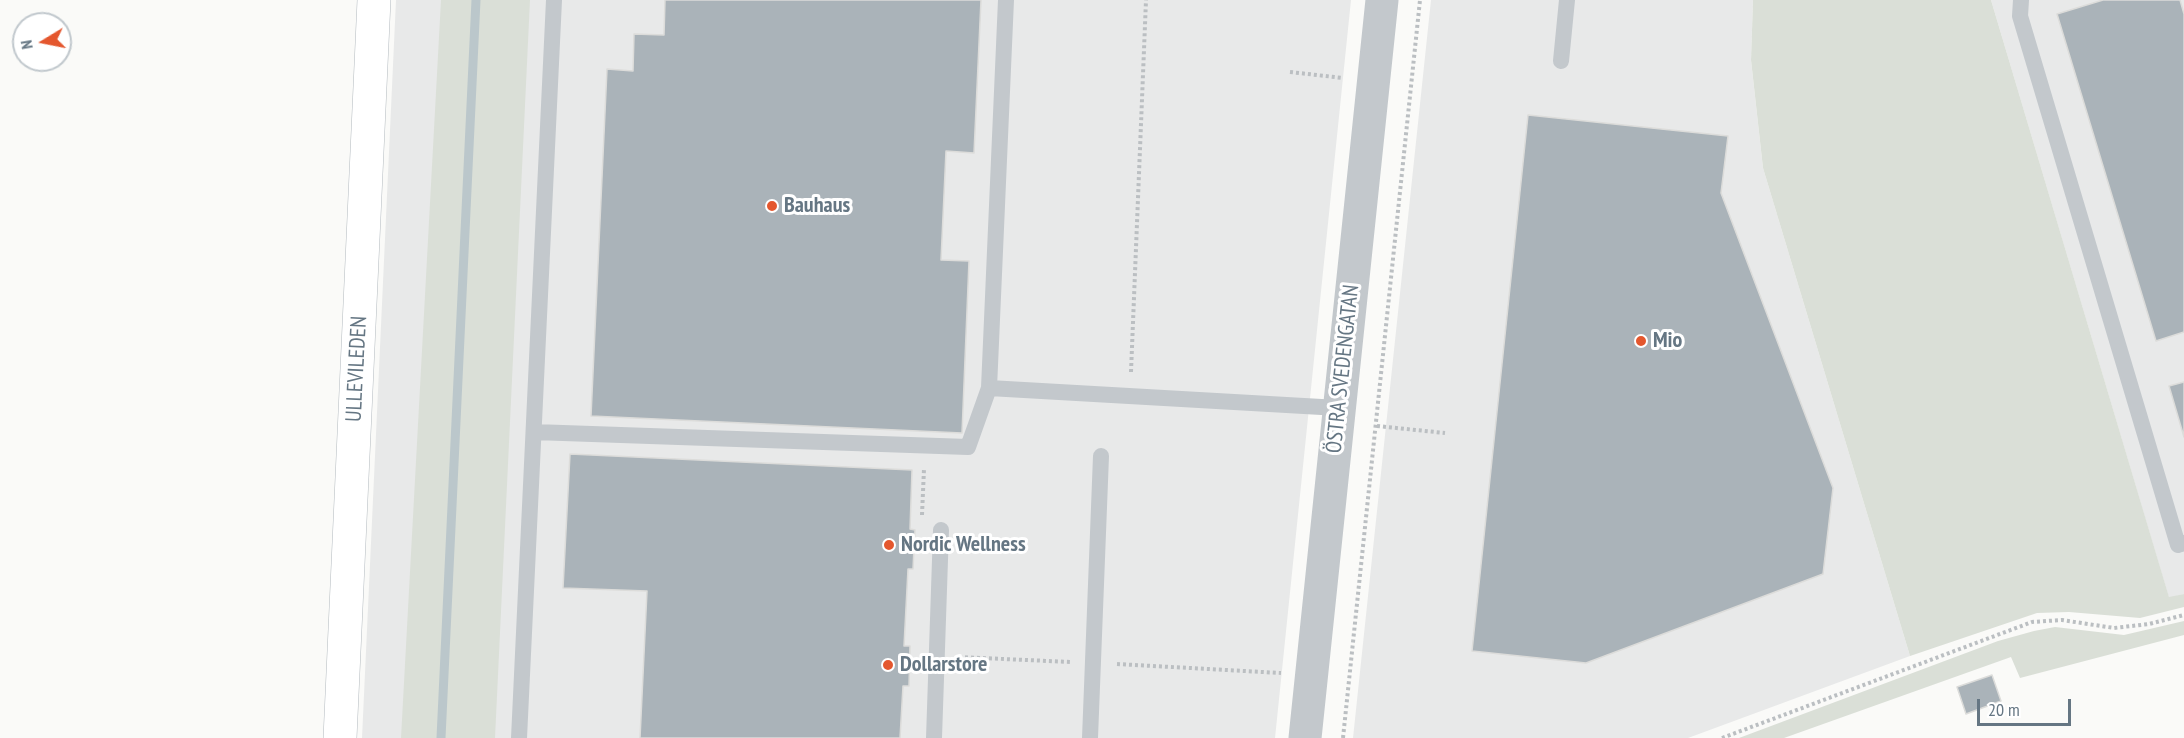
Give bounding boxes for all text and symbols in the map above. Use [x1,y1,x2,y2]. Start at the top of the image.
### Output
north arrow [12,12,72,72]
text: N [16,39,37,51]
place label: Bauhaus [784,193,850,219]
marker: Bauhaus [765,199,779,213]
street label: ÖSTRA SVEDENGATAN [1321,283,1365,455]
street label: ULLEVILEDEN [341,315,373,423]
place label: Mio [1653,328,1682,354]
marker: Mio [1634,334,1648,348]
place label: Nordic Wellness [901,532,1026,558]
marker: Nordic Wellness [882,538,896,552]
place label: Dollarstore [900,652,988,678]
marker: Dollarstore [881,658,895,672]
scale bar [1980,687,2074,725]
text: 20 m [1988,698,2020,721]

